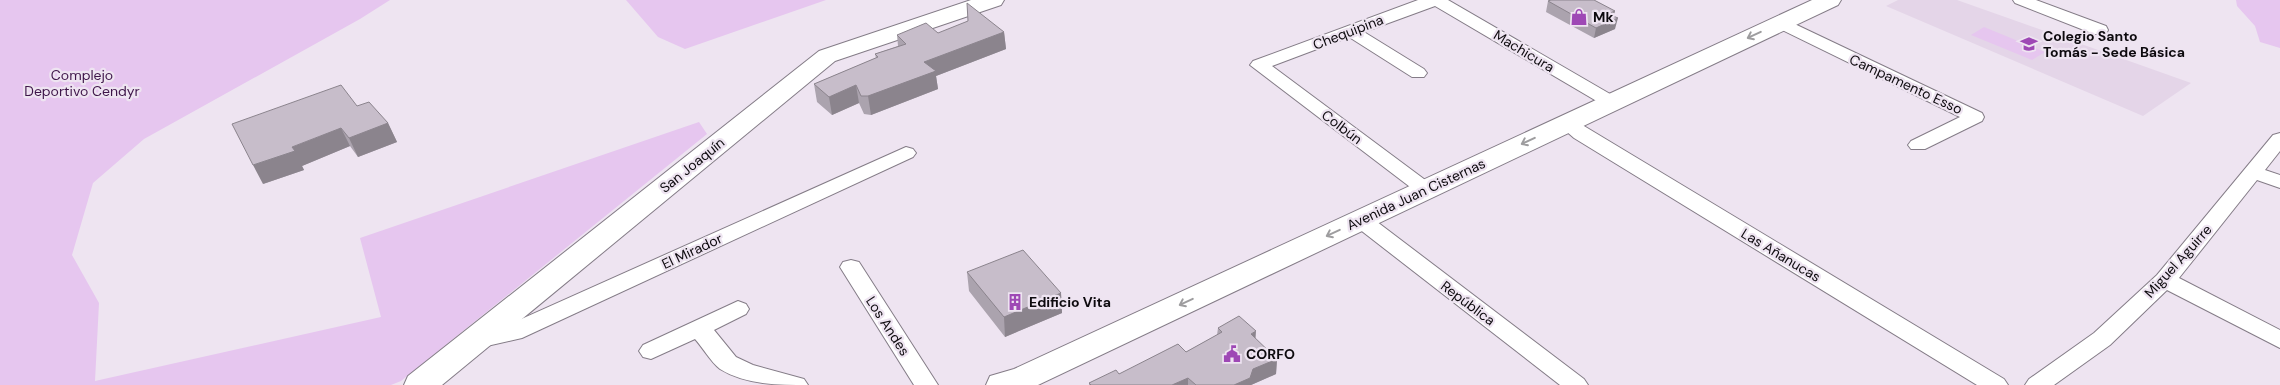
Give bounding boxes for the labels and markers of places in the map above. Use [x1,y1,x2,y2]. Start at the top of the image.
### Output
shop icon: Mk [1569,7,1589,27]
place label: Mk [1593,8,1614,26]
place label: Colegio Santo Tomás - Sede Básica [2043,27,2185,61]
school or university icon: Colegio Santo Tomás - Sede Básica [2019,34,2039,54]
building icon: Edificio Vita [1005,292,1025,312]
place label: Edificio Vita [1029,293,1111,311]
public building icon: CORFO [1222,344,1242,364]
place label: CORFO [1246,345,1295,363]

